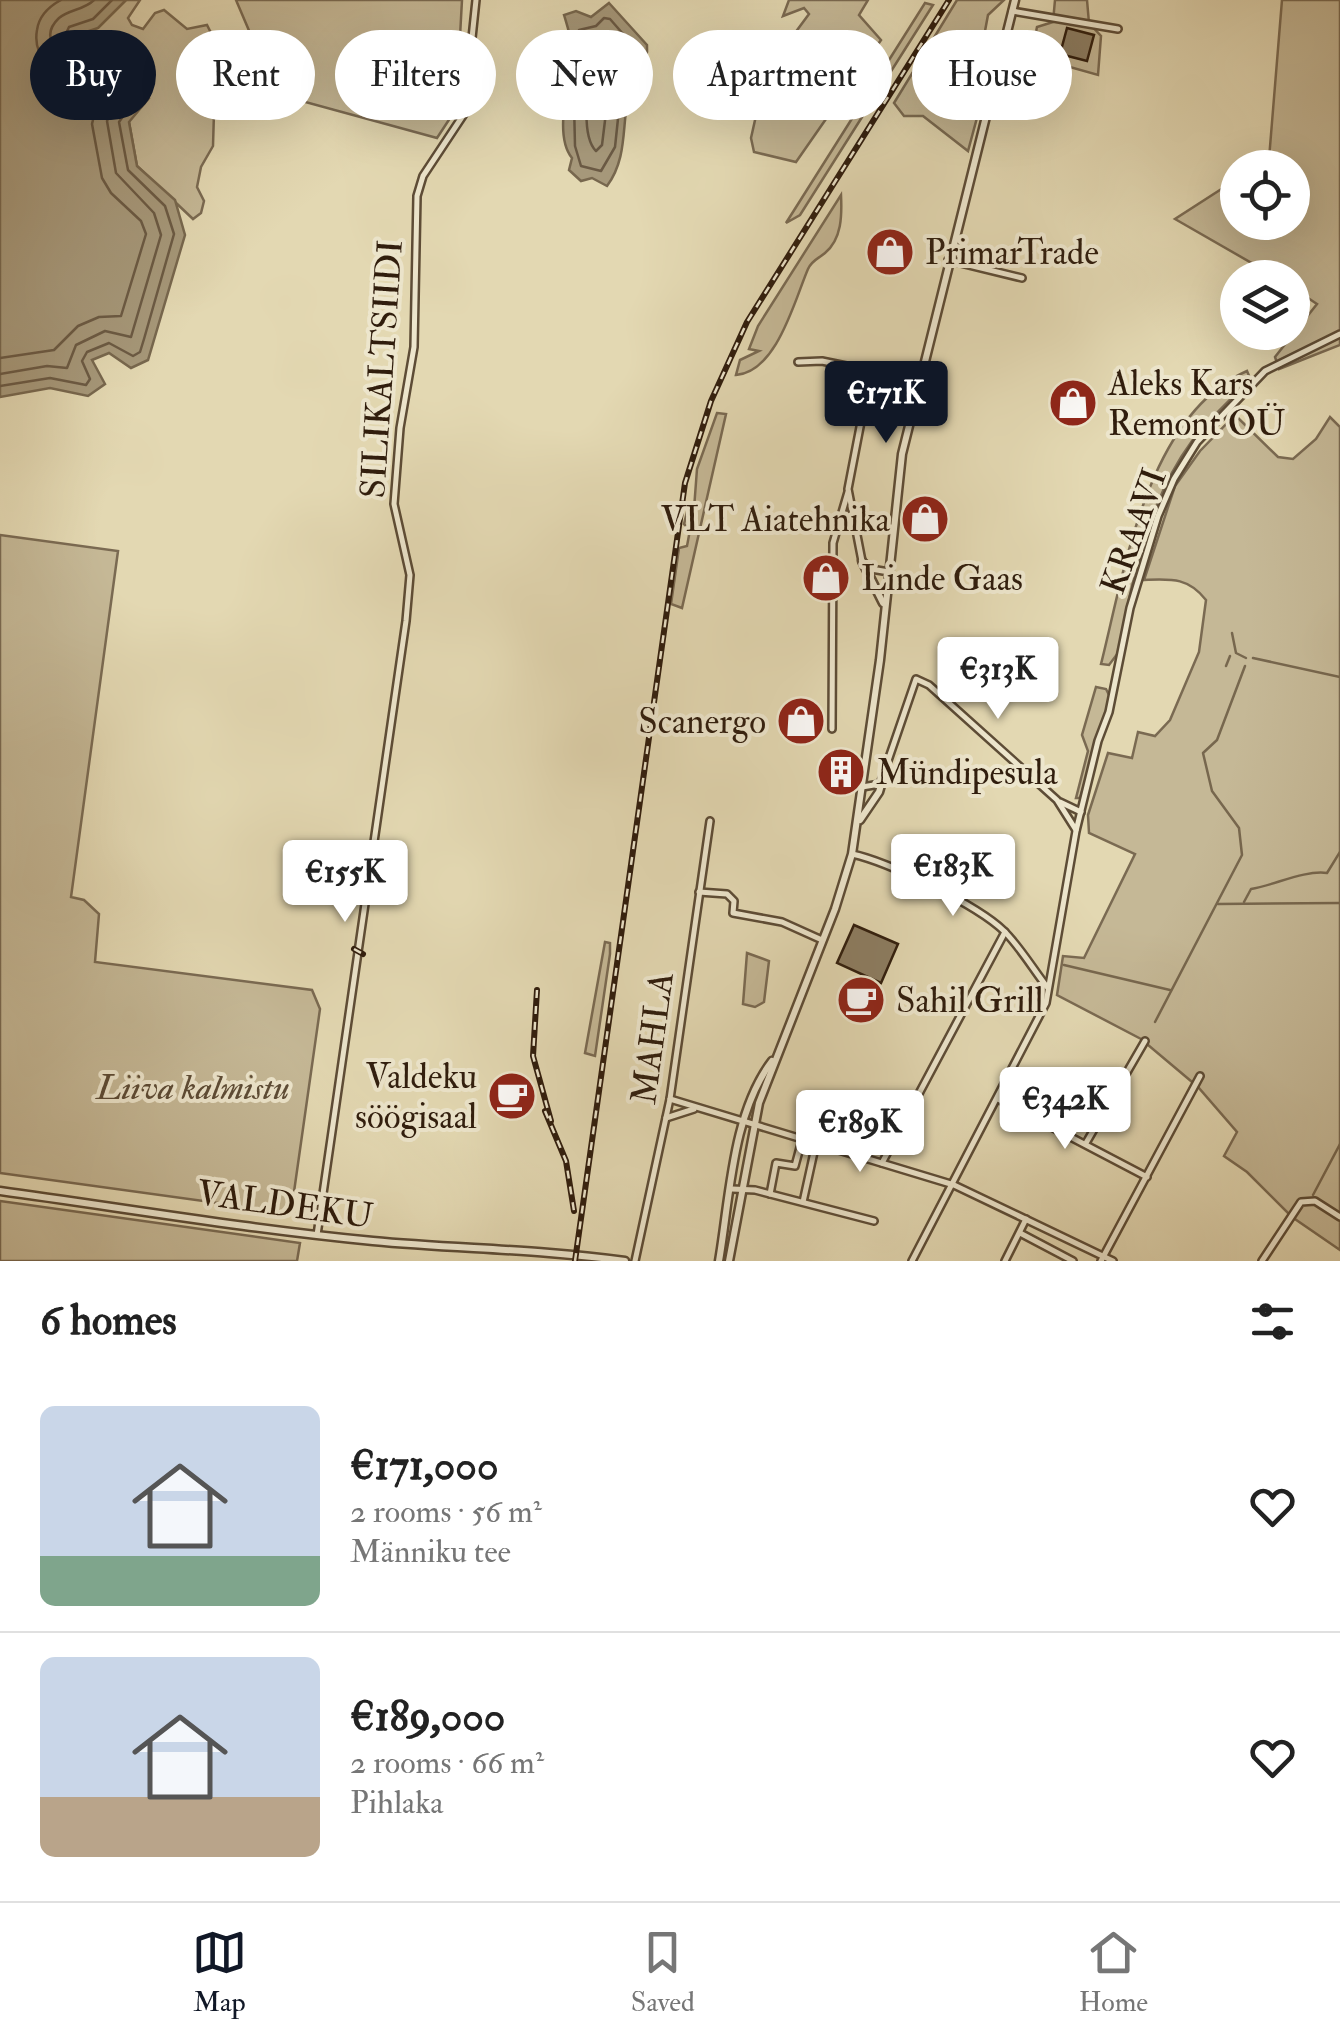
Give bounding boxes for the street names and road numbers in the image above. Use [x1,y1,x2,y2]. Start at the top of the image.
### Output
street label: SILIKALTSIIDI [351,238,413,500]
street label: KRAAVI [1091,462,1177,600]
street label: MAHLA [622,969,684,1107]
street label: VALDEKU [194,1171,376,1239]

